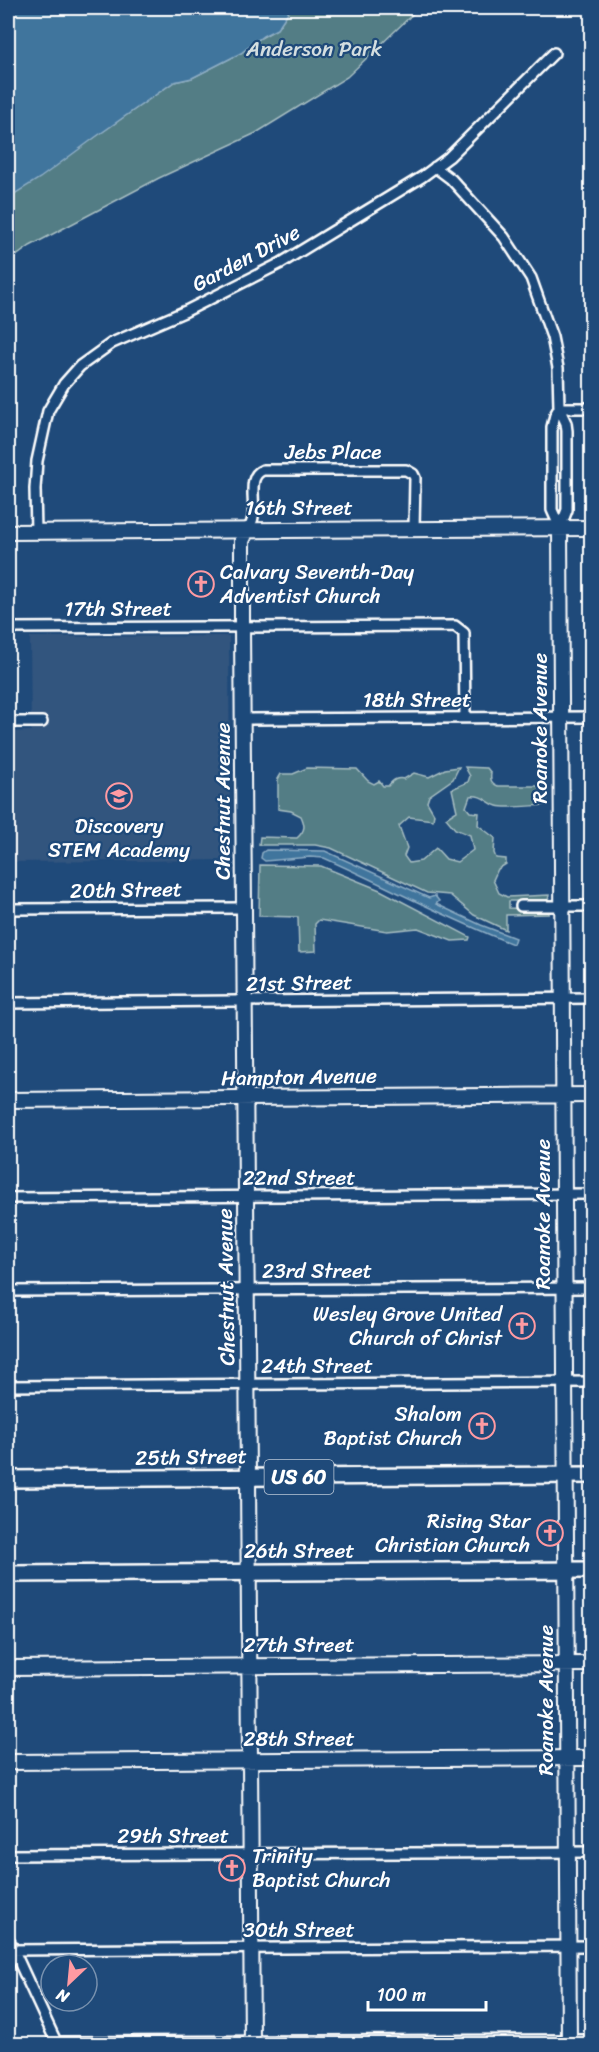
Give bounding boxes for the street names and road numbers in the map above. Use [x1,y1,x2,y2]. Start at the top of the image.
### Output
street label: Garden Drive [185,213,307,303]
street label: Jebs Place [284,433,381,471]
street label: 16th Street [245,489,353,527]
street label: 17th Street [64,590,172,628]
street label: Roanoke Avenue [521,652,559,803]
street label: 18th Street [363,681,471,719]
street label: Chestnut Avenue [204,722,242,880]
street label: 20th Street [70,870,182,910]
street label: 21st Street [245,963,353,1003]
street label: Hampton Avenue [221,1057,377,1097]
street label: Roanoke Avenue [524,1138,562,1289]
street label: 22nd Street [242,1159,356,1197]
street label: Chestnut Avenue [206,1208,246,1366]
street label: 23rd Street [262,1252,372,1290]
street label: 24th Street [261,1347,373,1385]
street label: 25th Street [135,1437,247,1477]
road number: US 60 [264,1460,334,1494]
street label: 26th Street [244,1532,354,1570]
street label: Roanoke Avenue [527,1624,565,1775]
street label: 27th Street [244,1626,354,1664]
street label: 28th Street [243,1720,355,1758]
street label: 29th Street [117,1817,229,1855]
street label: 30th Street [243,1911,355,1949]

